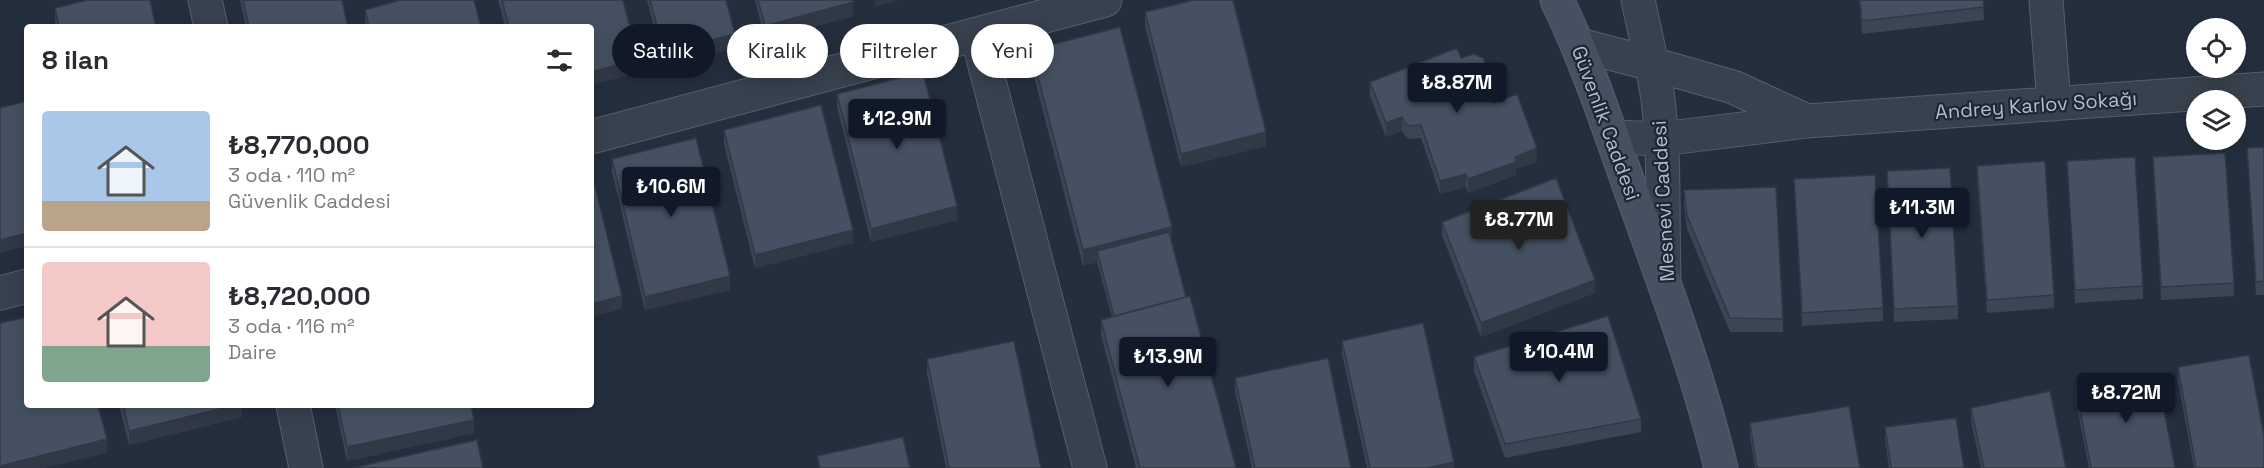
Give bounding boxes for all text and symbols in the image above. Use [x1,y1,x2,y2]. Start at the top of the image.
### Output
map controls [2186,18,2246,150]
button: locate [2186,18,2246,78]
chip: Satılık [612,24,715,78]
chip: Kiralık [727,24,828,78]
chip: Filtreler [840,24,959,78]
chip: Yeni [971,24,1054,78]
street label: Güvenlik Caddesi [1566,42,1646,204]
text: 8 ilan [42,43,109,77]
icon: filters [543,44,576,77]
pin: ₺8.87M [1408,63,1506,114]
text: ₺8.87M [1422,69,1492,95]
street label: Andrey Karlov Sokağı [1934,85,2138,125]
button: layers [2186,90,2246,150]
pin: ₺12.9M [848,99,946,150]
text: ₺12.9M [862,105,932,131]
street label: Mesnevi Caddesi [1646,120,1680,282]
text: ₺8,770,000 [228,128,370,162]
icon: home [90,135,162,207]
text: 3 oda · 110 m² [228,162,355,188]
pin: ₺10.6M [622,167,720,218]
text: ₺10.6M [636,173,706,199]
text: Güvenlik Caddesi [228,188,391,214]
pin: ₺11.3M [1873,188,1971,239]
text: ₺11.3M [1889,194,1955,220]
pin: ₺8.77M [1470,200,1568,251]
text: ₺8.77M [1484,206,1554,232]
text: ₺8,720,000 [228,279,371,313]
icon: home [90,286,162,358]
text: 3 oda · 116 m² [228,313,355,339]
pin: ₺10.4M [1510,332,1608,383]
pin: ₺13.9M [1119,337,1217,388]
text: ₺10.4M [1524,338,1594,364]
text: Daire [228,339,277,365]
text: ₺13.9M [1133,343,1203,369]
pin: ₺8.72M [2077,373,2175,424]
text: ₺8.72M [2091,379,2161,405]

